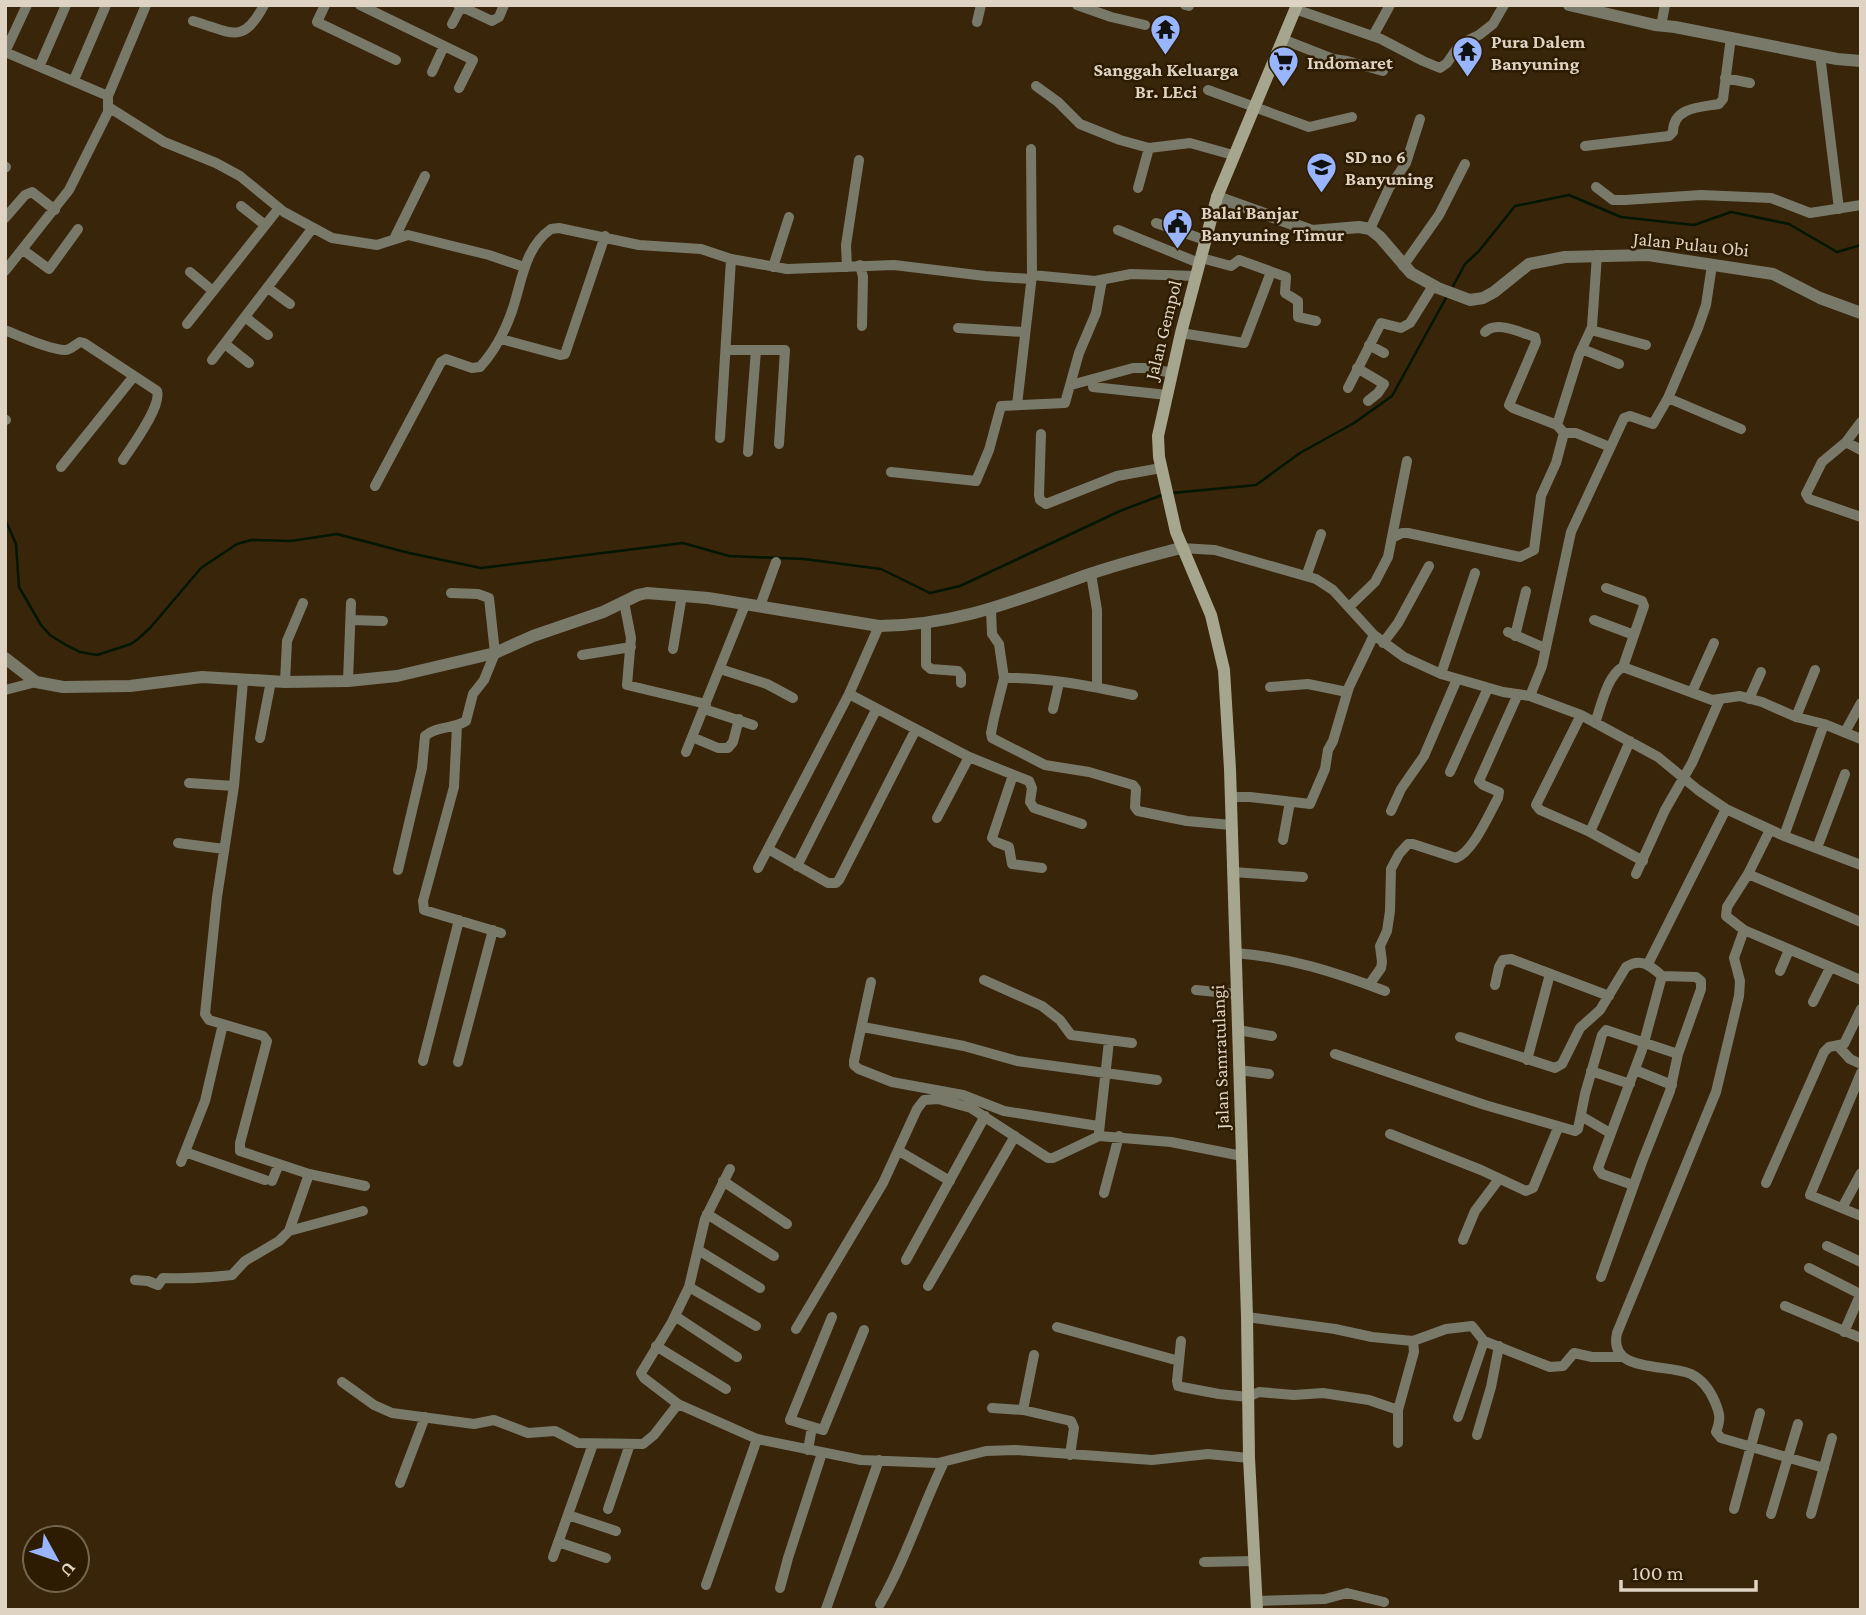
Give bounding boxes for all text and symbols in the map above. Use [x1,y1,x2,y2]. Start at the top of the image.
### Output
temple icon: Sanggah Keluarga Br. LEci [1149,13,1183,57]
place label: Pura Dalem Banyuning [1491,31,1585,74]
temple icon: Pura Dalem Banyuning [1451,35,1485,79]
supermarket icon: Indomaret [1267,45,1301,89]
place label: Indomaret [1307,52,1393,73]
place label: Sanggah Keluarga Br. LEci [1094,59,1239,102]
place label: SD no 6 Banyuning [1345,146,1434,189]
school or university icon: SD no 6 Banyuning [1305,150,1339,194]
place label: Balai Banjar Banyuning Timur [1201,202,1345,245]
public building icon: Balai Banjar Banyuning Timur [1161,206,1195,250]
street label: Jalan Pulau Obi [1630,227,1750,261]
street label: Jalan Gempol [1140,278,1186,384]
street label: Jalan Samratulangi [1207,984,1233,1132]
north arrow [21,1524,91,1594]
scale bar [1621,1548,1756,1592]
text: U [56,1558,81,1581]
text: 100 m [1632,1561,1684,1585]

